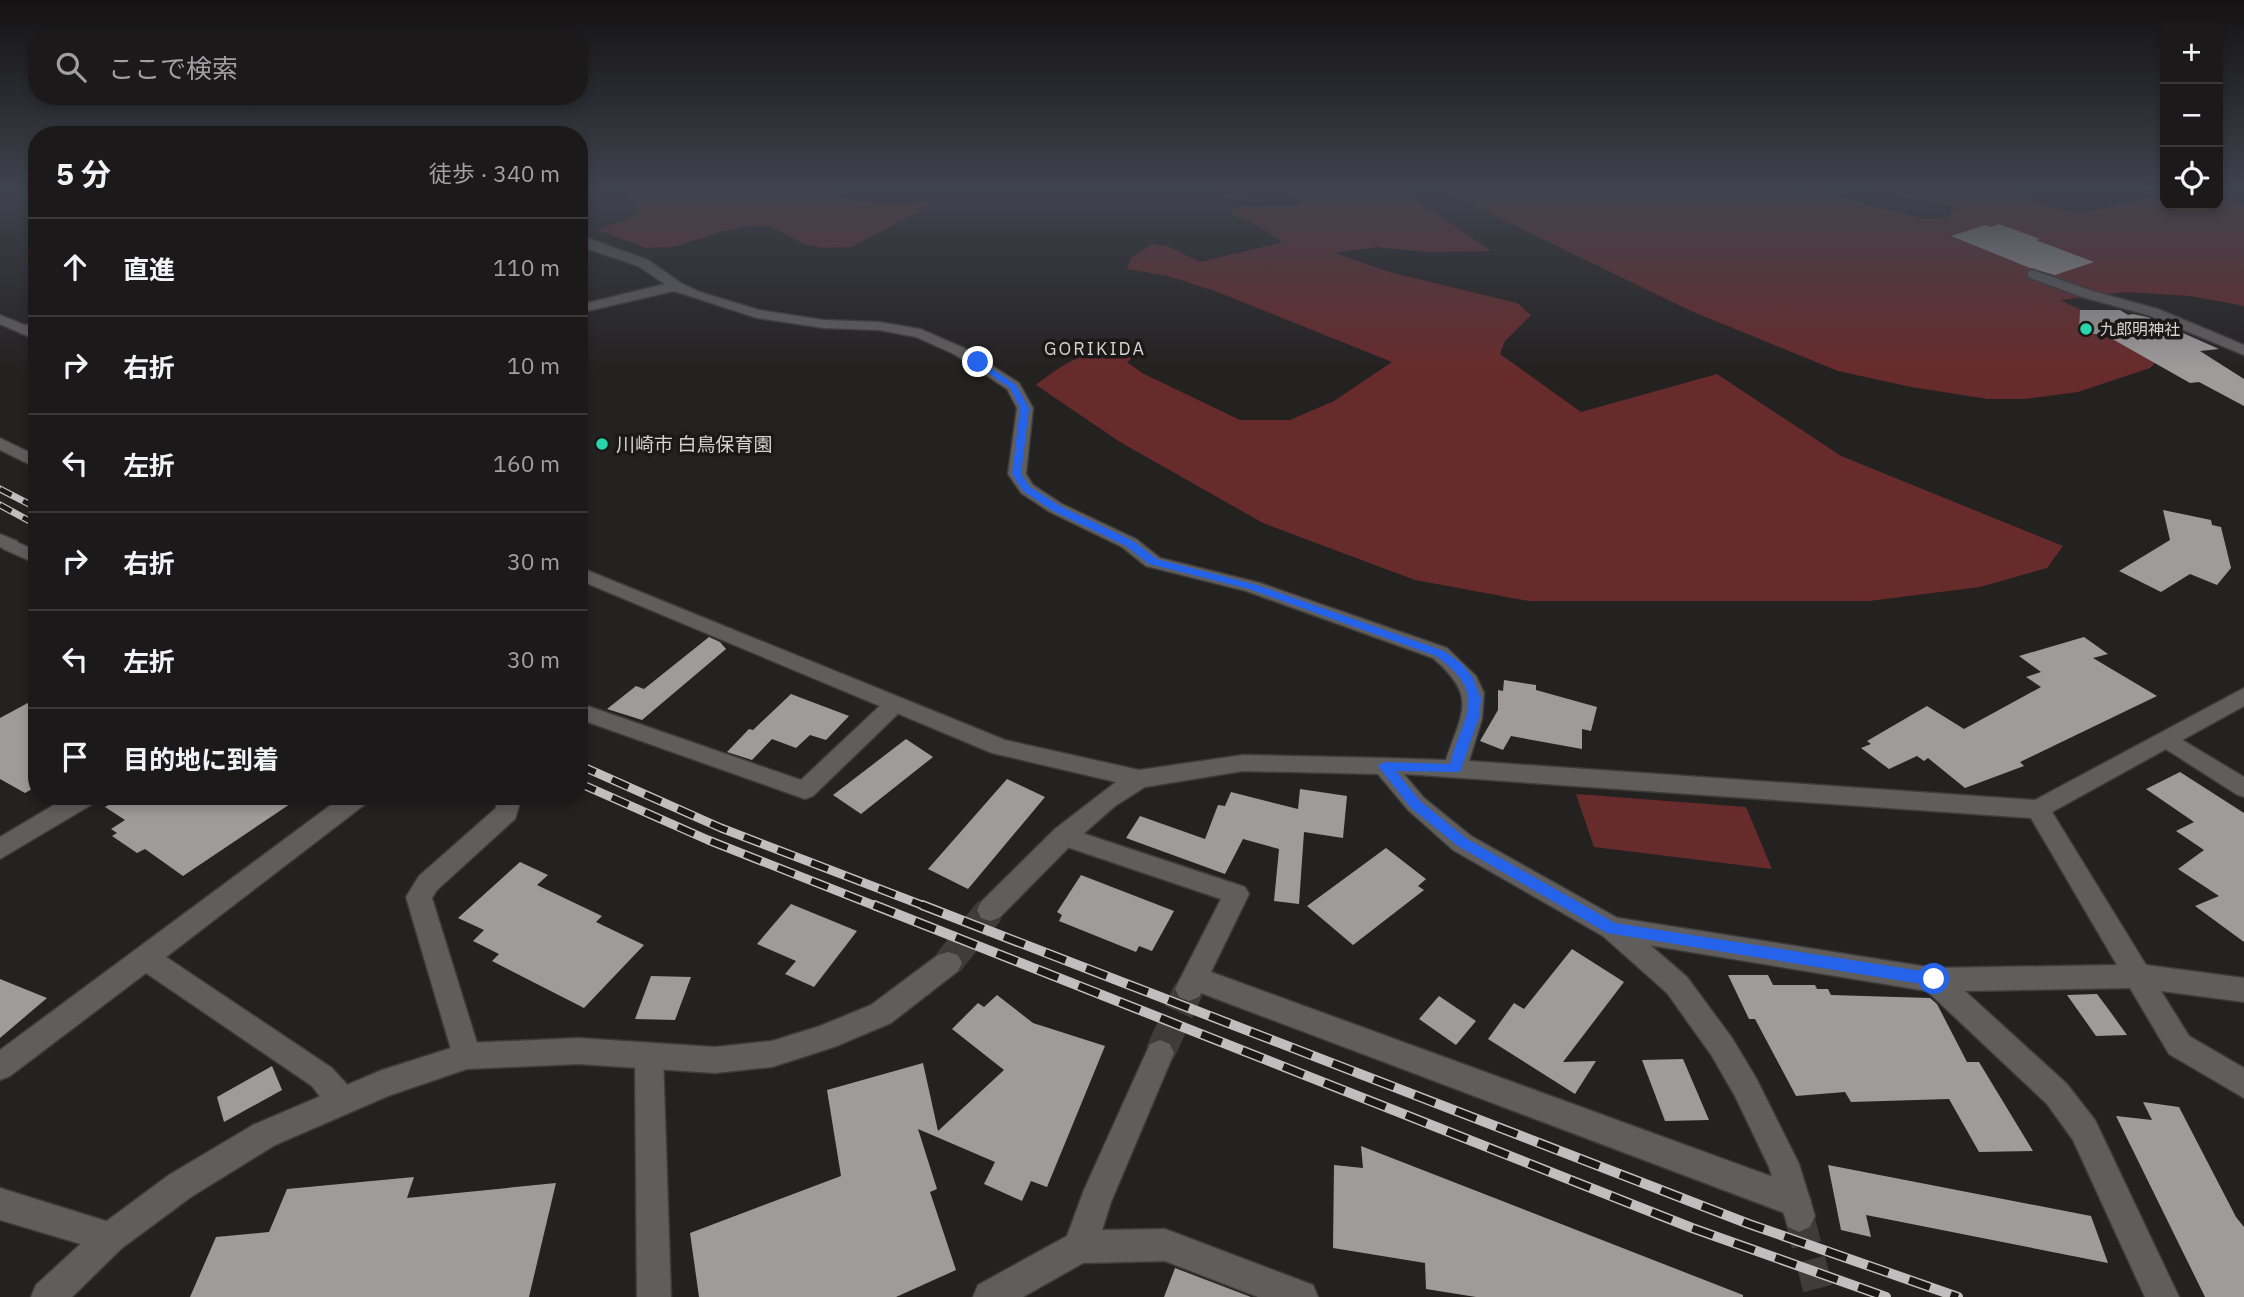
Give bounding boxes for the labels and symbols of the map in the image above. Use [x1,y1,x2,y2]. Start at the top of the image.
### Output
place label: 九郎明神社 [2100,319,2180,339]
marker: 九郎明神社 [2078,321,2094,337]
district label: GORIKIDA [1044,337,1146,360]
route end [962,346,993,377]
place label: 川崎市 白鳥保育園 [616,432,773,456]
marker: 川崎市 白鳥保育園 [594,436,610,452]
route start [1918,963,1949,994]

